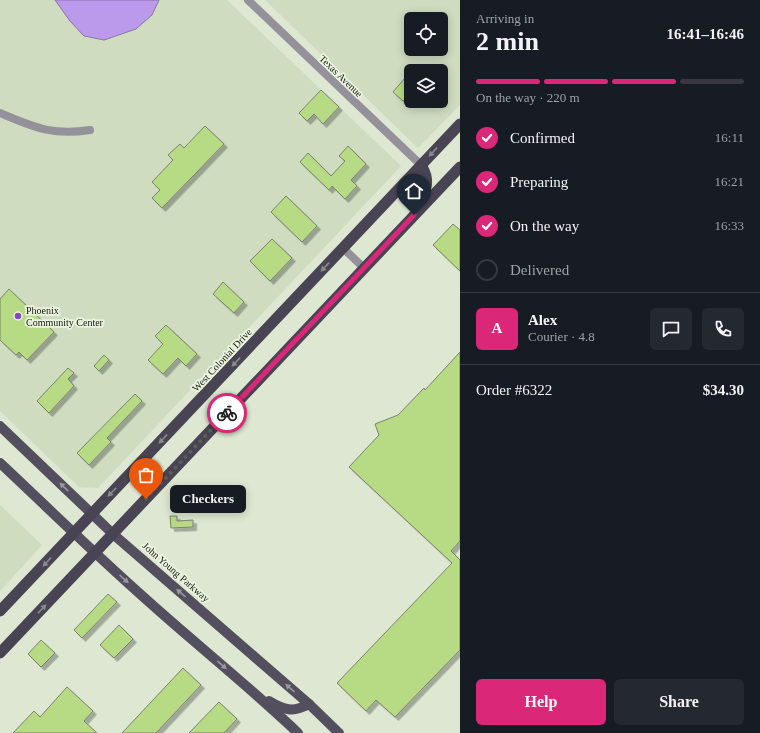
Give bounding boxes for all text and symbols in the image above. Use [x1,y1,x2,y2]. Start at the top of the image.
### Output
text: Arriving in [476,11,534,26]
map controls [404,12,448,108]
button: locate [404,12,448,56]
text: 16:41–16:46 [667,26,744,42]
text: 2 min [476,27,539,56]
street label: Texas Avenue [317,53,365,100]
button: layers [404,64,448,108]
text: On the way · 220 m [476,90,580,105]
icon: check [476,127,498,149]
text: Confirmed [510,130,575,146]
text: 16:11 [715,130,744,145]
one-way arrow [428,147,438,157]
icon: check [476,171,498,193]
pin [397,174,431,215]
text: Preparing [510,174,568,190]
text: 16:21 [714,174,744,189]
icon: home [403,180,425,202]
icon: check [476,215,498,237]
text: On the way [510,218,579,234]
text: 16:33 [714,218,744,233]
one-way arrow [320,262,330,272]
text: Delivered [510,262,569,278]
place label: Phoenix Community Center [26,305,104,328]
button: chat [650,308,692,350]
button: phone [702,308,744,350]
marker: Phoenix Community Center [13,311,23,321]
text: Alex [528,312,557,328]
text: A [492,320,502,336]
street label: West Colonial Drive [190,326,254,394]
text: Courier · 4.8 [528,329,595,344]
one-way arrow [231,357,241,367]
text: Order #6322 [476,382,552,398]
text: $34.30 [703,382,744,398]
courier [207,393,247,433]
icon: bike [216,402,238,424]
one-way arrow [158,434,168,444]
pin [129,458,163,499]
icon: bag [135,464,157,486]
one-way arrow [59,482,69,492]
callout: Checkers [170,485,246,513]
one-way arrow [108,487,117,497]
text: Checkers [182,491,234,506]
street label: John Young Parkway [140,540,212,604]
one-way arrow [43,557,52,566]
one-way arrow [119,575,129,584]
one-way arrow [176,588,186,597]
one-way arrow [37,604,46,614]
one-way arrow [217,660,227,669]
button: Help [476,679,606,725]
button: Share [614,679,744,725]
one-way arrow [285,683,295,692]

